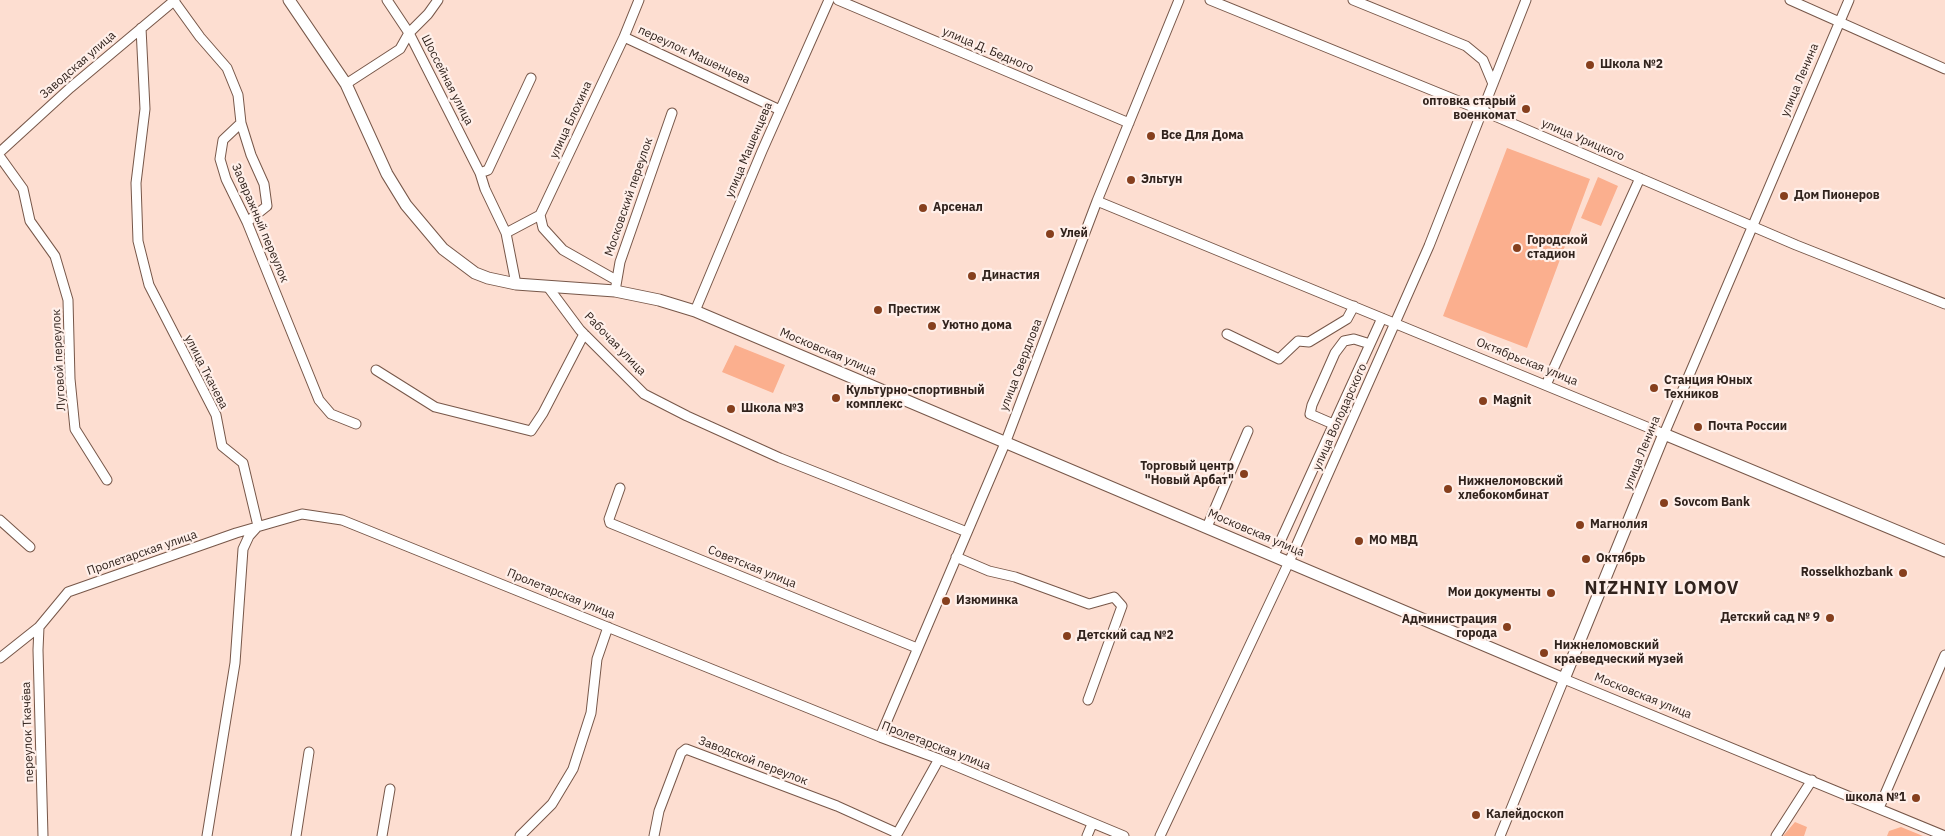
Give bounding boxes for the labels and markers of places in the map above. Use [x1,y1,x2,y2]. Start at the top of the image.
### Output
place label: Школа №2 [1600,58,1663,72]
marker: Школа №2 [1584,59,1596,71]
place label: оптовка старый военкомат [1423,95,1516,123]
marker: оптовка старый военкомат [1520,103,1532,115]
place label: Все Для Дома [1161,129,1244,143]
marker: Все Для Дома [1145,130,1157,142]
place label: Эльтун [1141,173,1182,187]
marker: Эльтун [1125,174,1137,186]
place label: Дом Пионеров [1794,189,1880,203]
marker: Дом Пионеров [1778,190,1790,202]
place label: Арсенал [933,201,983,215]
marker: Арсенал [917,202,929,214]
place label: Улей [1060,227,1088,241]
marker: Улей [1044,228,1056,240]
place label: Городской стадион [1527,234,1588,262]
marker: Городской стадион [1511,242,1523,254]
place label: Династия [982,269,1040,283]
marker: Династия [966,270,978,282]
place label: Престиж [888,303,940,317]
marker: Престиж [872,304,884,316]
place label: Уютно дома [942,319,1012,333]
marker: Уютно дома [926,320,938,332]
place label: Станция Юных Техников [1664,374,1753,402]
marker: Станция Юных Техников [1648,382,1660,394]
place label: Культурно-спортивный комплекс [846,384,985,412]
marker: Культурно-спортивный комплекс [830,392,842,404]
place label: Magnit [1493,394,1531,408]
marker: Magnit [1477,395,1489,407]
place label: Школа №3 [741,402,804,416]
marker: Школа №3 [725,403,737,415]
place label: Почта России [1708,420,1787,434]
marker: Почта России [1692,421,1704,433]
place label: Торговый центр "Новый Арбат" [1140,460,1234,488]
marker: Торговый центр "Новый Арбат" [1238,468,1250,480]
place label: Нижнеломовский хлебокомбинат [1458,475,1563,503]
marker: Нижнеломовский хлебокомбинат [1442,483,1454,495]
place label: Sovcom Bank [1674,496,1750,510]
marker: Sovcom Bank [1658,497,1670,509]
place label: Магнолия [1590,518,1648,532]
marker: Магнолия [1574,519,1586,531]
place label: МО МВД [1369,534,1418,548]
marker: МО МВД [1353,535,1365,547]
place label: Октябрь [1596,552,1645,566]
marker: Октябрь [1580,553,1592,565]
place label: Rosselkhozbank [1801,566,1893,580]
marker: Rosselkhozbank [1897,567,1909,579]
place label: Мои документы [1448,586,1541,600]
marker: Мои документы [1545,587,1557,599]
place label: Изюминка [956,594,1018,608]
marker: Изюминка [940,595,952,607]
place label: Детский сад № 9 [1720,611,1820,625]
marker: Детский сад № 9 [1824,612,1836,624]
place label: Администрация города [1402,613,1497,641]
marker: Администрация города [1501,621,1513,633]
place label: Детский сад №2 [1077,629,1174,643]
marker: Детский сад №2 [1061,630,1073,642]
place label: Нижнеломовский краеведческий музей [1554,639,1683,667]
marker: Нижнеломовский краеведческий музей [1538,647,1550,659]
place label: школа №1 [1845,791,1906,805]
marker: школа №1 [1910,792,1922,804]
place label: Калейдоскоп [1486,808,1564,822]
marker: Калейдоскоп [1470,809,1482,821]

